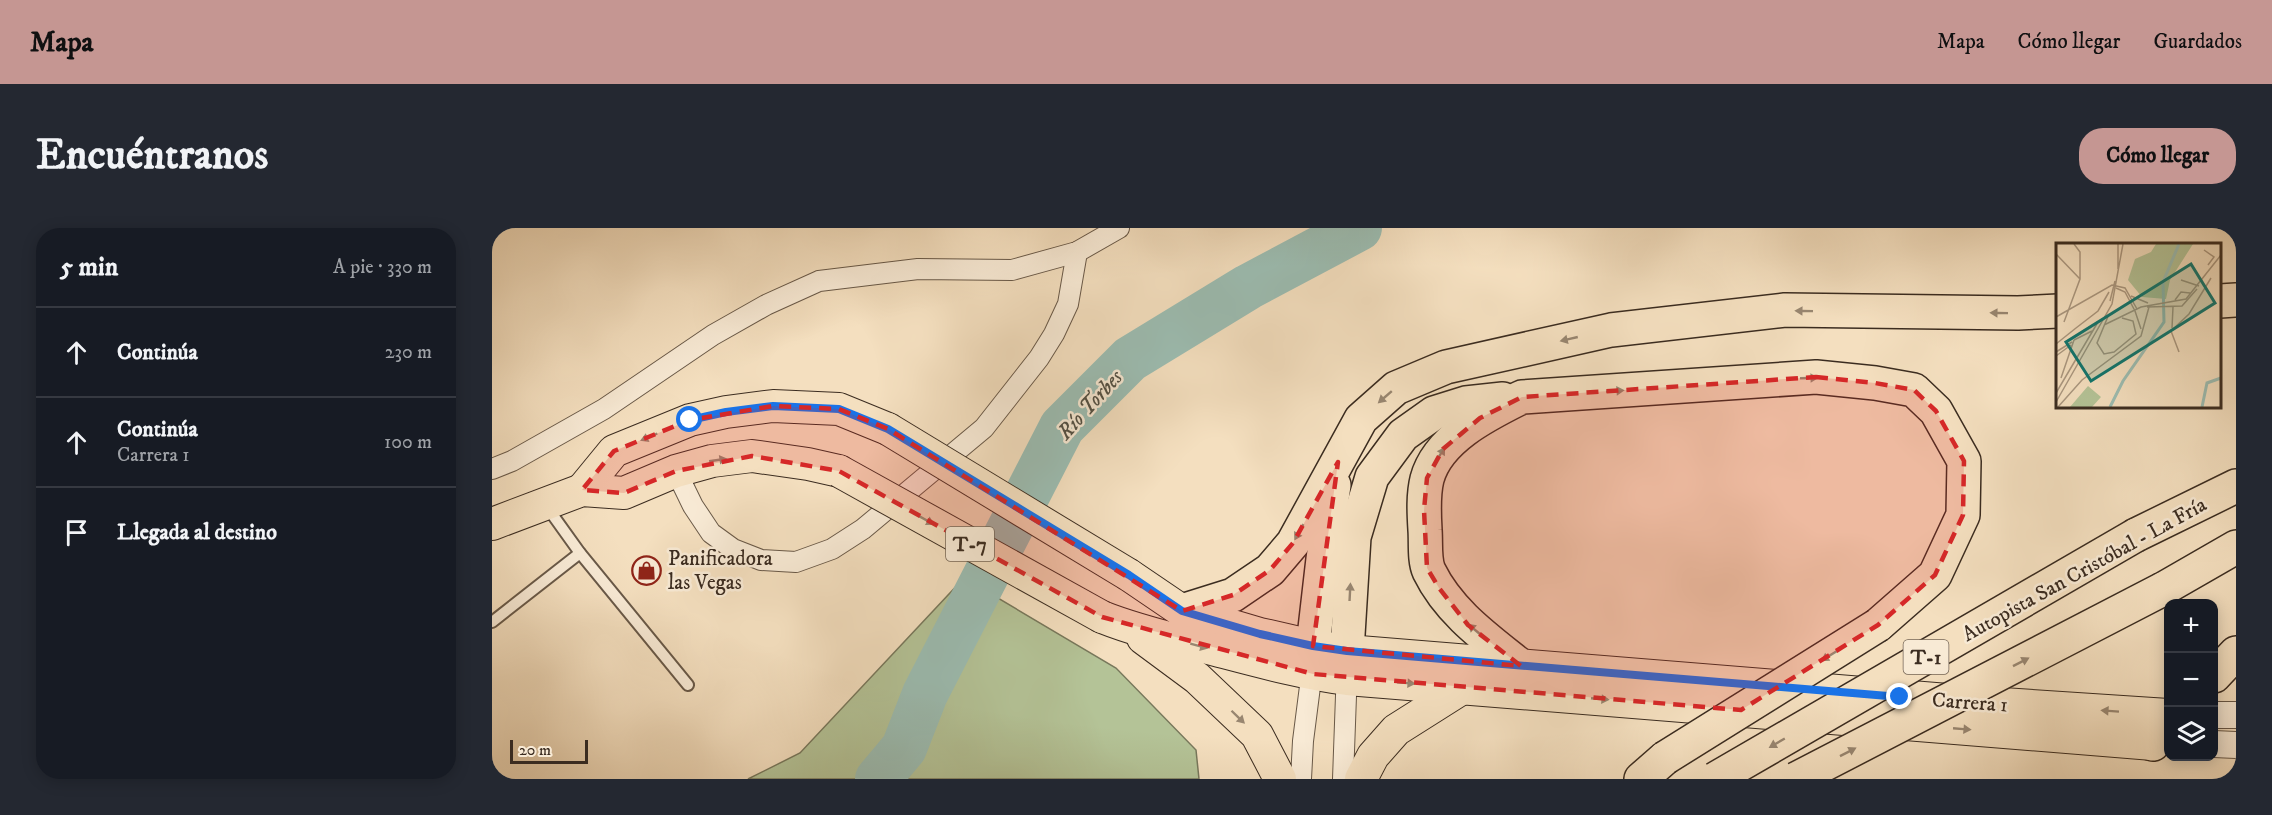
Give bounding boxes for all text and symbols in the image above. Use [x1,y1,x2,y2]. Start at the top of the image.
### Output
text: Mapa [30,25,93,60]
text: Mapa [1937,29,1985,55]
text: Cómo llegar [2018,29,2120,55]
text: Guardados [2153,29,2242,55]
button: Cómo llegar [2079,128,2236,184]
text: Encuéntranos [36,130,268,182]
inset map [2056,243,2221,408]
text: 5 min [60,251,118,284]
text: A pie · 330 m [333,255,432,280]
one-way arrow [1795,306,1814,315]
one-way arrow [1990,308,2009,317]
one-way arrow [1559,335,1578,344]
icon: ahead [60,336,93,369]
text: Continúa [117,339,198,366]
text: 230 m [385,340,432,365]
water label: Río Torbes [1051,363,1129,446]
one-way arrow [1800,373,1819,383]
one-way arrow [1605,386,1624,395]
one-way arrow [1377,391,1393,404]
route start [676,406,702,432]
text: Continúa [117,416,198,443]
icon: ahead [60,426,93,459]
text: 100 m [384,430,432,455]
one-way arrow [640,432,658,442]
text: Carrera 1 [117,443,190,468]
one-way arrow [1435,447,1446,463]
one-way arrow [709,456,728,465]
street label: Autopista San Cristóbal - La Fría [1958,492,2211,648]
one-way arrow [918,515,935,525]
icon: arrive [60,516,93,549]
text: Llegada al destino [117,519,277,546]
one-way arrow [1294,523,1304,540]
road number: T-7 [946,527,994,561]
place label: Panificadora las Vegas [668,546,773,596]
shop icon: Panificadora las Vegas [631,554,663,586]
one-way arrow [1346,583,1355,602]
map controls [2164,599,2218,761]
button: + [2164,599,2218,653]
one-way arrow [1467,623,1483,636]
road number: T-1 [1904,640,1948,674]
one-way arrow [1189,641,1208,651]
one-way arrow [1820,650,1837,661]
button: − [2164,653,2218,707]
one-way arrow [2013,658,2030,667]
one-way arrow [1396,679,1415,688]
route end [1886,683,1912,709]
street label: Carrera 1 [1931,687,2009,719]
one-way arrow [1591,694,1610,704]
one-way arrow [2101,707,2120,716]
button: layers [2164,707,2218,761]
one-way arrow [1230,709,1244,723]
one-way arrow [1952,724,1971,733]
scale bar [510,737,588,764]
one-way arrow [1769,738,1785,749]
text: 20 m [519,740,551,760]
one-way arrow [1840,747,1857,757]

